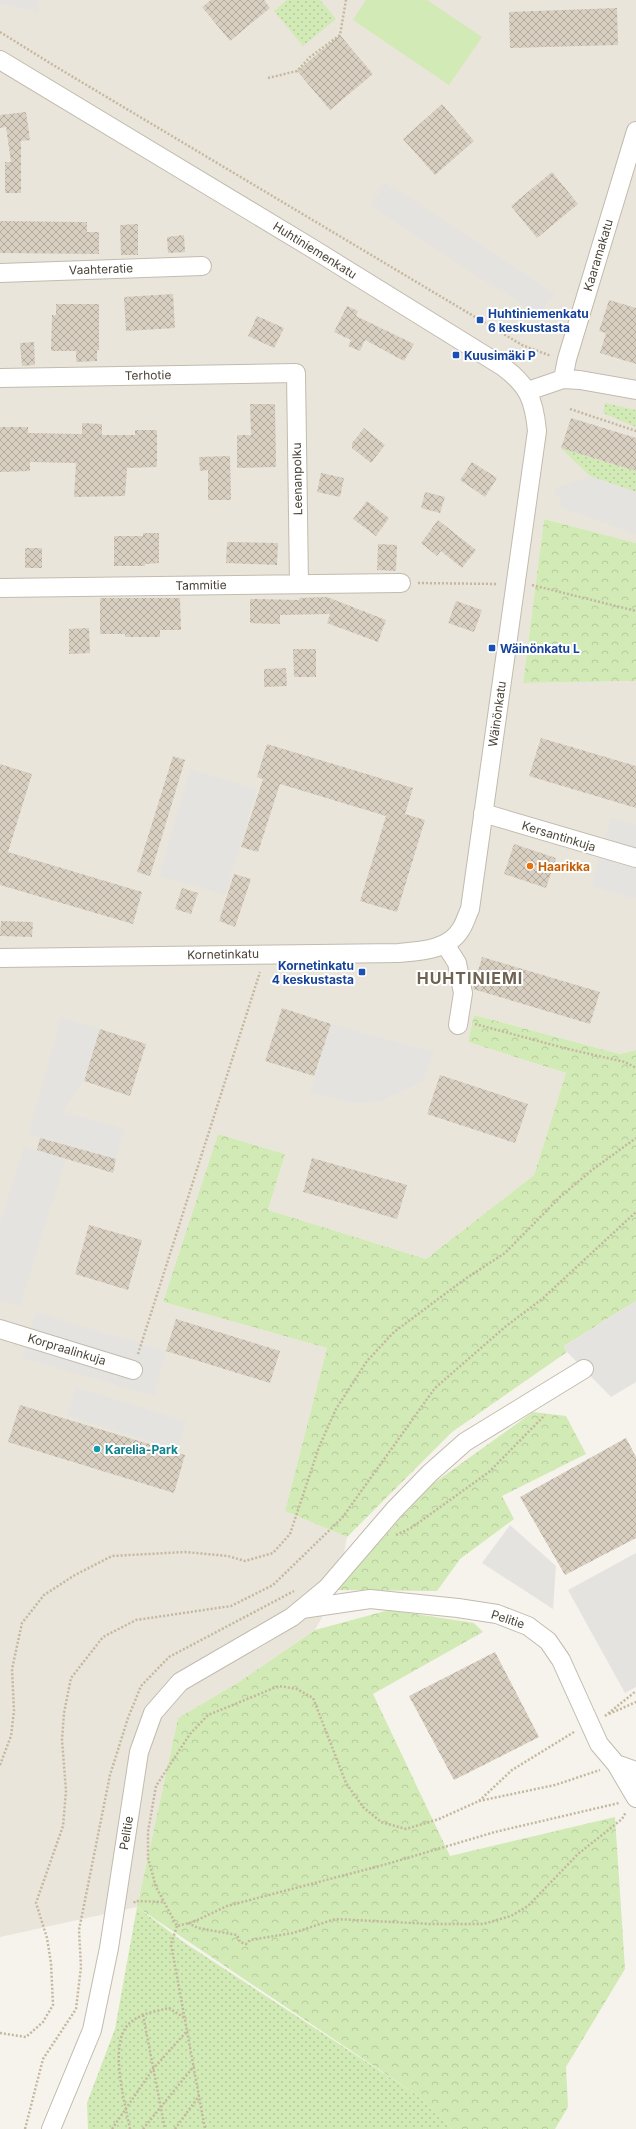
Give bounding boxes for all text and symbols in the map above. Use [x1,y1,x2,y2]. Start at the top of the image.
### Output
street label: Kaaramakatu [580,217,616,293]
street label: Huhtiniemenkatu [270,218,360,282]
street label: Vaahteratie [69,260,133,278]
place label: Huhtiniemenkatu 6 keskustasta [488,306,589,335]
marker: Huhtiniemenkatu 6 keskustasta [475,315,485,325]
place label: Kuusimäki P [464,348,536,363]
marker: Kuusimäki P [451,350,461,360]
street label: Terhotie [125,367,171,383]
street label: Leenanpolku [289,442,305,516]
street label: Tammitie [175,577,227,593]
place label: Wäinönkatu L [500,641,580,656]
marker: Wäinönkatu L [487,643,497,653]
street label: Wäinönkatu [485,680,509,748]
street label: Kersantinkuja [520,818,598,854]
place label: Haarikka [538,859,590,874]
marker: Haarikka [525,861,535,871]
street label: Kornetinkatu [187,946,259,962]
place label: Kornetinkatu 4 keskustasta [272,958,354,987]
marker: Kornetinkatu 4 keskustasta [357,967,367,977]
district label: HUHTINIEMI [417,968,523,988]
street label: Korpraalinkuja [26,1330,108,1368]
place label: Karelia-Park [105,1442,178,1457]
marker: Karelia-Park [92,1444,102,1454]
street label: Pelitie [489,1607,527,1631]
street label: Pelitie [116,1815,136,1851]

